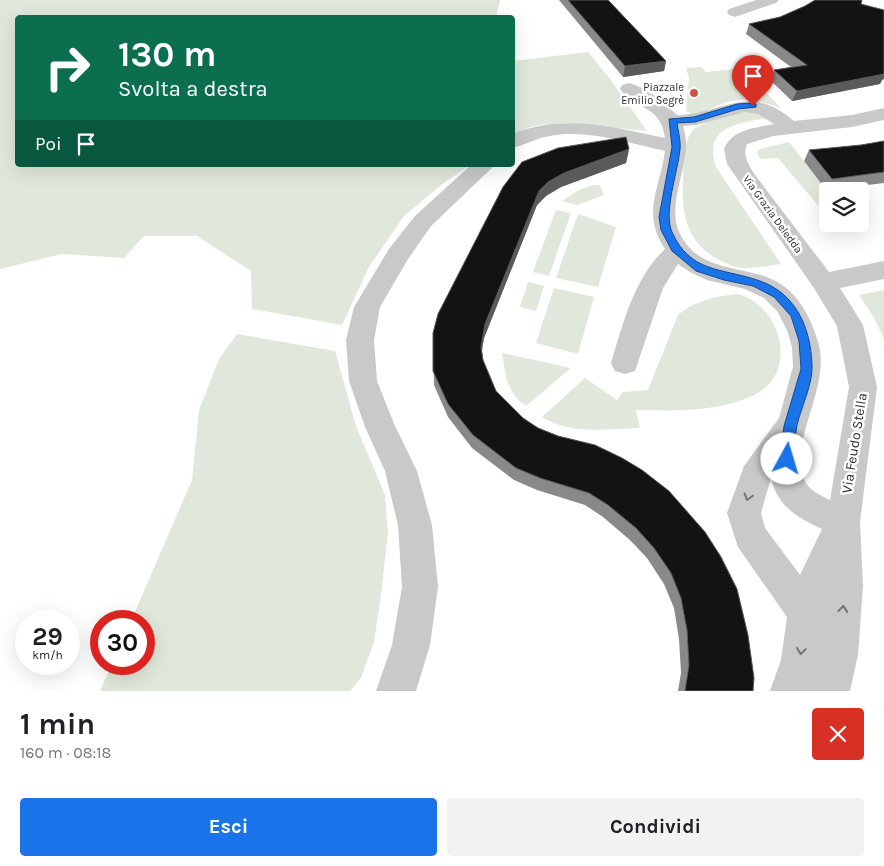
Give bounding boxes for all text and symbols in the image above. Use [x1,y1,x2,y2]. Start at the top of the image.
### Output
text: 130 m [118,34,216,75]
icon: right [35,35,100,100]
pin [732,55,774,106]
icon: arrive [739,62,767,90]
text: Svolta a destra [118,76,268,102]
place label: Piazzale Emilio Segrè [621,81,684,107]
marker: Piazzale Emilio Segrè [688,87,700,99]
icon: arrive [72,130,100,158]
text: Poi [35,133,62,155]
street label: Via Grazia Deledda [740,173,805,256]
map controls [819,182,869,232]
button: layers [819,182,869,232]
street label: Via Feudo Stella [838,392,871,495]
position arrow [760,432,812,484]
one-way arrow [744,493,754,501]
one-way arrow [837,604,848,612]
speed limit sign: 30 [90,610,155,675]
text: 29 [32,622,63,651]
one-way arrow [796,647,807,655]
text: km/h [32,648,63,662]
text: 1 min [20,706,95,742]
button: close [812,708,864,760]
text: 160 m · 08:18 [20,743,111,762]
button: Esci [20,798,437,856]
button: Condividi [447,798,864,856]

